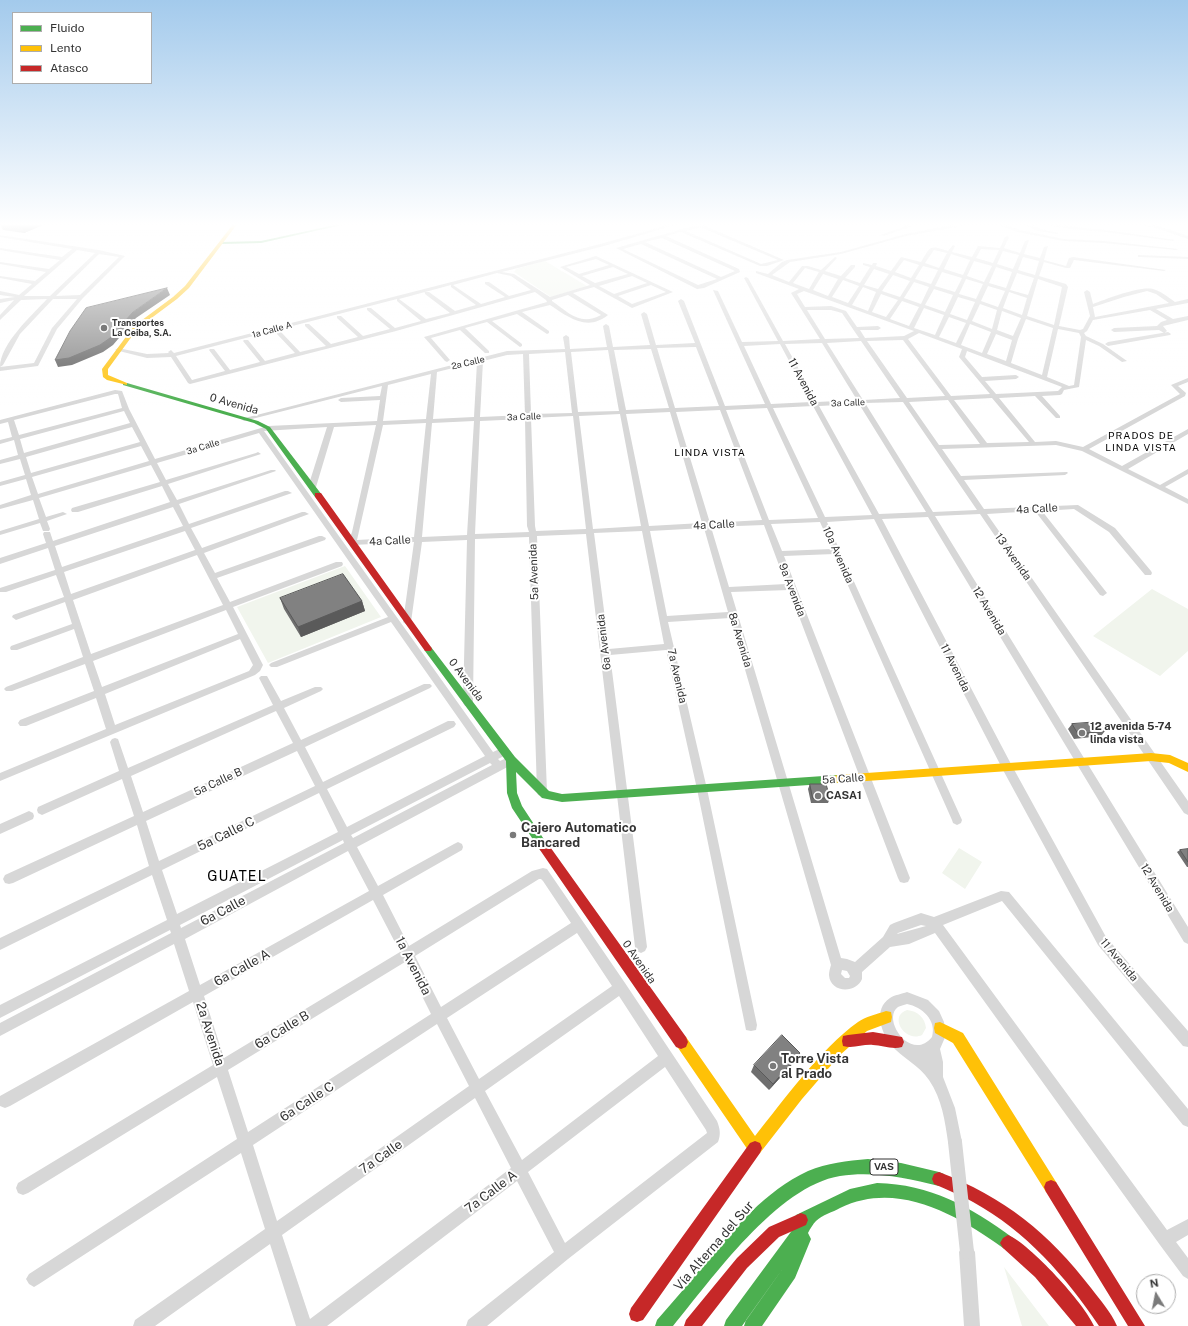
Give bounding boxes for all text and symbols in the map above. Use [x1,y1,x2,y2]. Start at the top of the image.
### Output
legend [12,12,152,84]
text: Fluido [50,21,85,35]
text: Lento [50,41,81,55]
text: Atasco [50,61,88,75]
place label: Transportes La Ceiba, S.A. [112,318,171,339]
street label: 1a Calle A [251,320,293,340]
marker: Transportes La Ceiba, S.A. [99,323,109,333]
street label: 2a Calle [450,354,486,372]
street label: 11 Avenida [785,356,821,408]
street label: 0 Avenida [208,391,260,417]
street label: 3a Calle [831,397,865,409]
street label: 3a Calle [507,411,541,423]
district label: PRADOS DE LINDA VISTA [1105,430,1177,454]
street label: 3a Calle [185,437,221,457]
district label: LINDA VISTA [674,447,746,459]
street label: 4a Calle [1016,501,1058,517]
street label: 4a Calle [693,517,735,533]
street label: 10a Avenida [820,525,856,585]
street label: 13 Avenida [992,531,1034,583]
street label: 4a Calle [369,533,411,549]
street label: 5a Avenida [526,544,542,600]
street label: 9a Avenida [776,561,808,619]
street label: 12 Avenida [969,584,1009,638]
street label: 8a Avenida [725,611,755,669]
street label: 6a Avenida [594,613,614,671]
street label: 11 Avenida [937,642,973,694]
street label: 7a Avenida [664,647,690,705]
street label: 0 Avenida [446,656,486,704]
place label: 12 avenida 5-74 linda vista [1090,720,1171,746]
marker: 12 avenida 5-74 linda vista [1077,728,1087,738]
street label: 5a Calle B [192,765,244,799]
street label: 5a Calle [822,771,864,787]
place label: CASA1 [826,789,862,803]
marker: CASA1 [813,791,823,801]
street label: 5a Calle C [195,813,257,855]
place label: Cajero Automatico Bancared [521,820,636,851]
marker: Cajero Automatico Bancared [508,830,518,840]
street label: 12 Avenida [1137,861,1177,915]
district label: GUATEL [207,869,267,885]
street label: 6a Calle [198,893,248,929]
street label: 1a Avenida [392,934,434,998]
street label: 11 Avenida [1097,936,1141,984]
street label: 0 Avenida [619,938,659,986]
street label: 6a Calle A [211,946,273,990]
street label: 2a Avenida [192,1000,228,1068]
street label: 6a Calle B [252,1008,312,1052]
place label: Torre Vista al Prado [781,1051,849,1082]
marker: Torre Vista al Prado [768,1061,778,1071]
street label: 6a Calle C [277,1079,337,1125]
street label: 7a Calle [356,1137,406,1177]
road number: VAS [870,1159,898,1175]
street label: 7a Calle A [462,1167,520,1217]
street label: Vía Alterna del Sur [671,1198,757,1294]
north arrow [1136,1274,1176,1314]
text: N [1149,1277,1159,1290]

